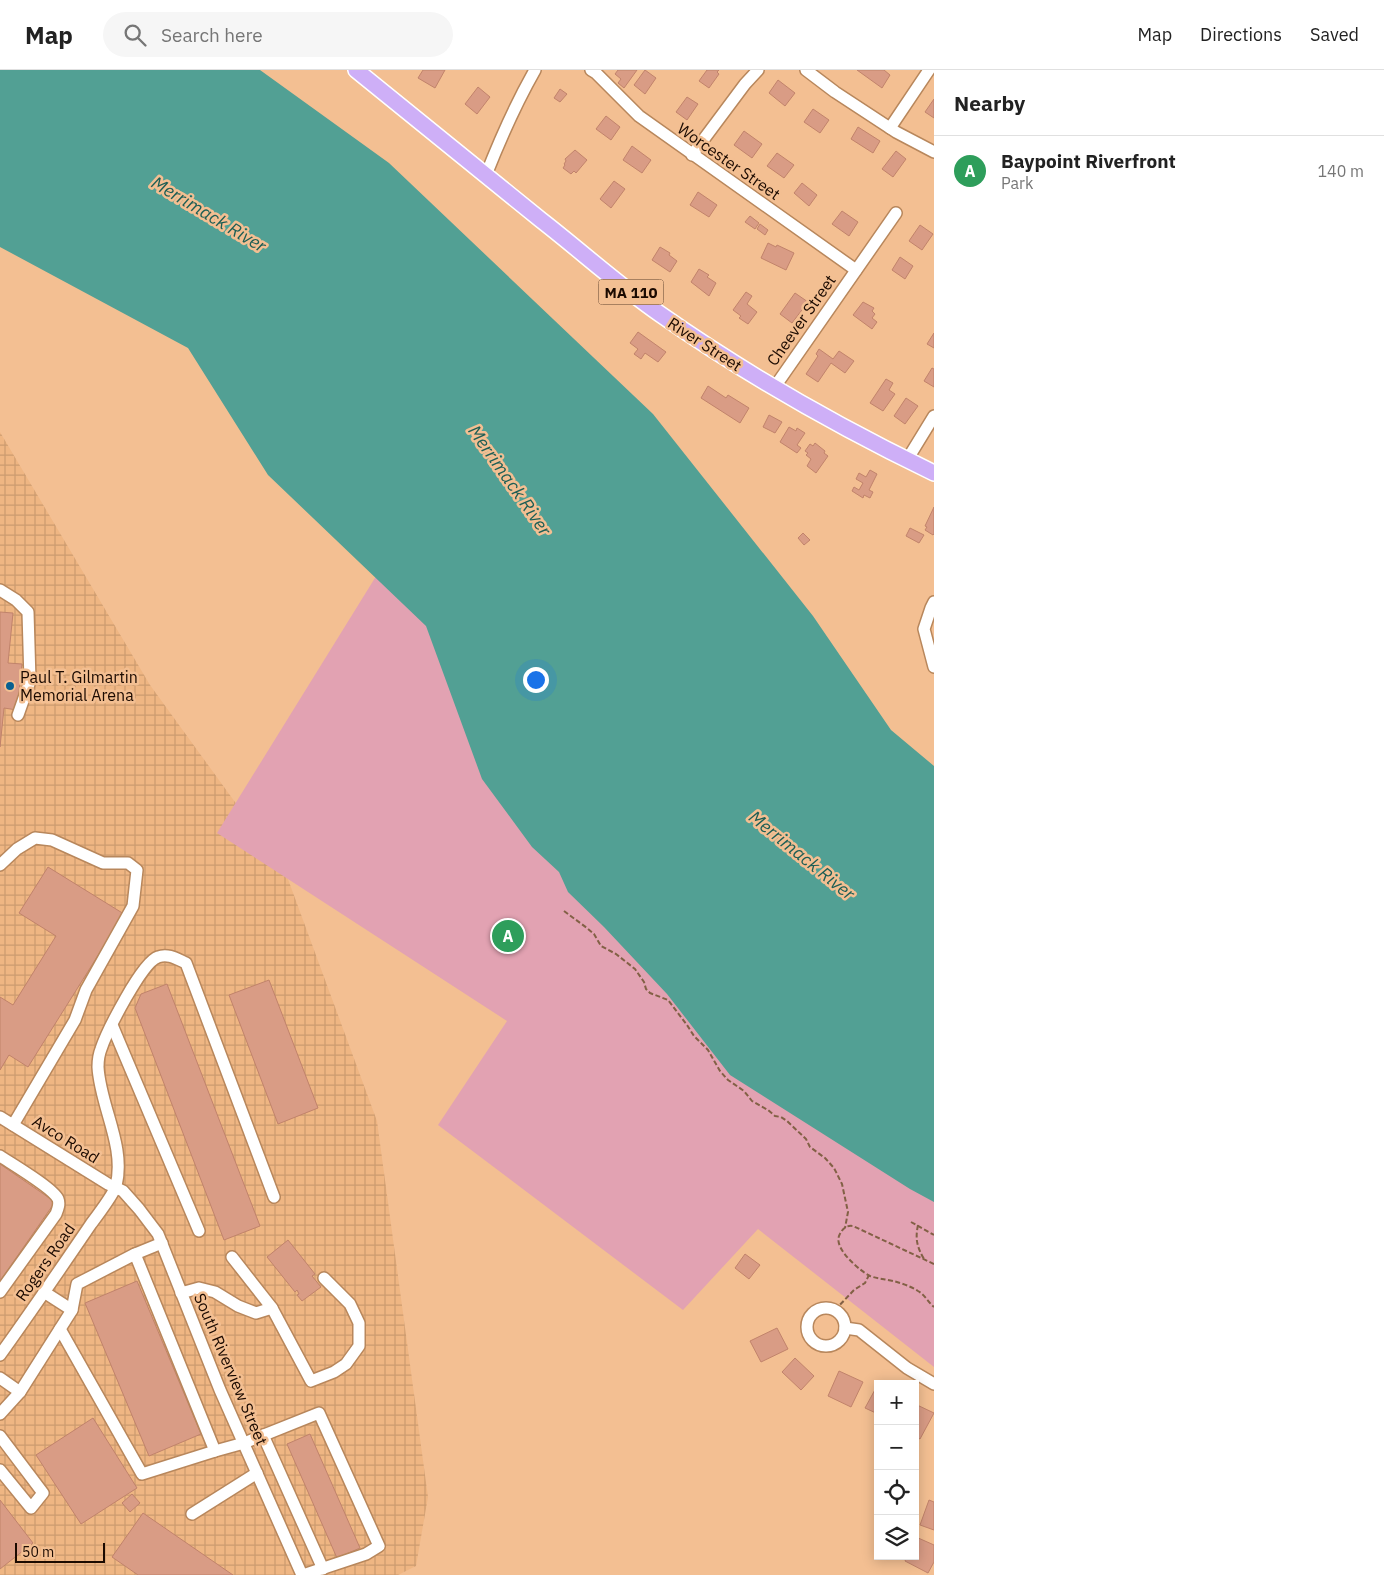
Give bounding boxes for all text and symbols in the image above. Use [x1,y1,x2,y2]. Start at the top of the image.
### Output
search box [103,12,453,57]
text: Map [25,19,73,51]
icon: search [121,21,149,49]
text: Search here [161,23,263,47]
text: Map [1137,23,1172,46]
text: Directions [1200,23,1282,46]
text: Saved [1310,23,1359,46]
text: Nearby [954,89,1025,117]
street label: Worcester Street [674,118,784,204]
text: Baypoint Riverfront [1001,149,1176,173]
text: A [965,161,975,181]
text: 140 m [1317,161,1364,181]
water label: Merrimack River [148,171,271,257]
text: Park [1001,173,1033,193]
street label: Cheever Street [762,271,840,369]
road number: MA 110 [598,280,664,304]
street label: River Street [664,313,746,375]
water label: Merrimack River [463,420,557,540]
place label: Paul T. Gilmartin Memorial Arena [20,667,138,705]
your location [523,667,549,693]
marker: Paul T. Gilmartin Memorial Arena [4,680,16,692]
water label: Merrimack River [744,805,860,905]
pin: A [492,917,524,955]
street label: Avco Road [29,1111,103,1167]
street label: Rogers Road [11,1219,79,1305]
street label: South Riverview Street [190,1290,272,1448]
map controls [874,1380,919,1560]
button: + [874,1380,919,1425]
button: − [874,1425,919,1470]
button: locate [874,1470,919,1515]
button: layers [874,1515,919,1560]
scale bar [15,1540,105,1563]
text: 50 m [22,1543,54,1561]

